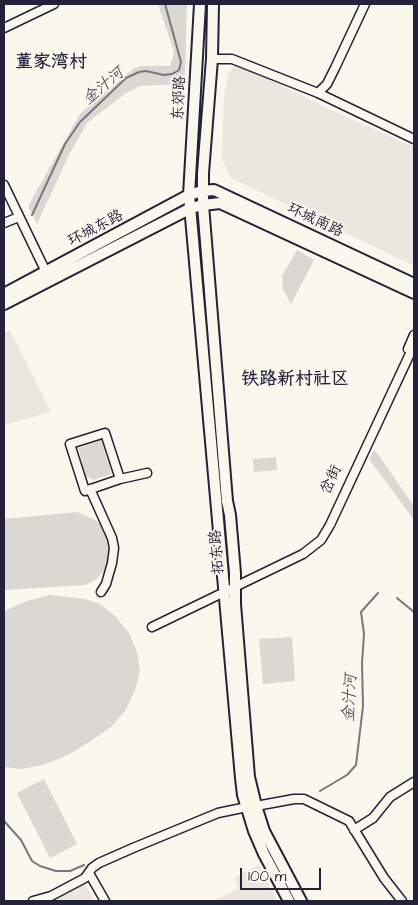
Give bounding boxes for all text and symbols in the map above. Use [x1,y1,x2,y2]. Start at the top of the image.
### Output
district label: 董家湾村 [15,52,87,74]
water label: 金汁河 [79,64,129,110]
street label: 东郊路 [170,75,190,121]
street label: 环城南路 [284,200,346,242]
street label: 环城东路 [65,207,127,251]
district label: 铁路新村社区 [241,369,349,391]
street label: 岔街 [318,463,346,497]
street label: 拓东路 [207,529,229,575]
water label: 金汁河 [340,674,362,722]
scale bar [243,858,324,890]
text: 100 m [248,866,287,887]

